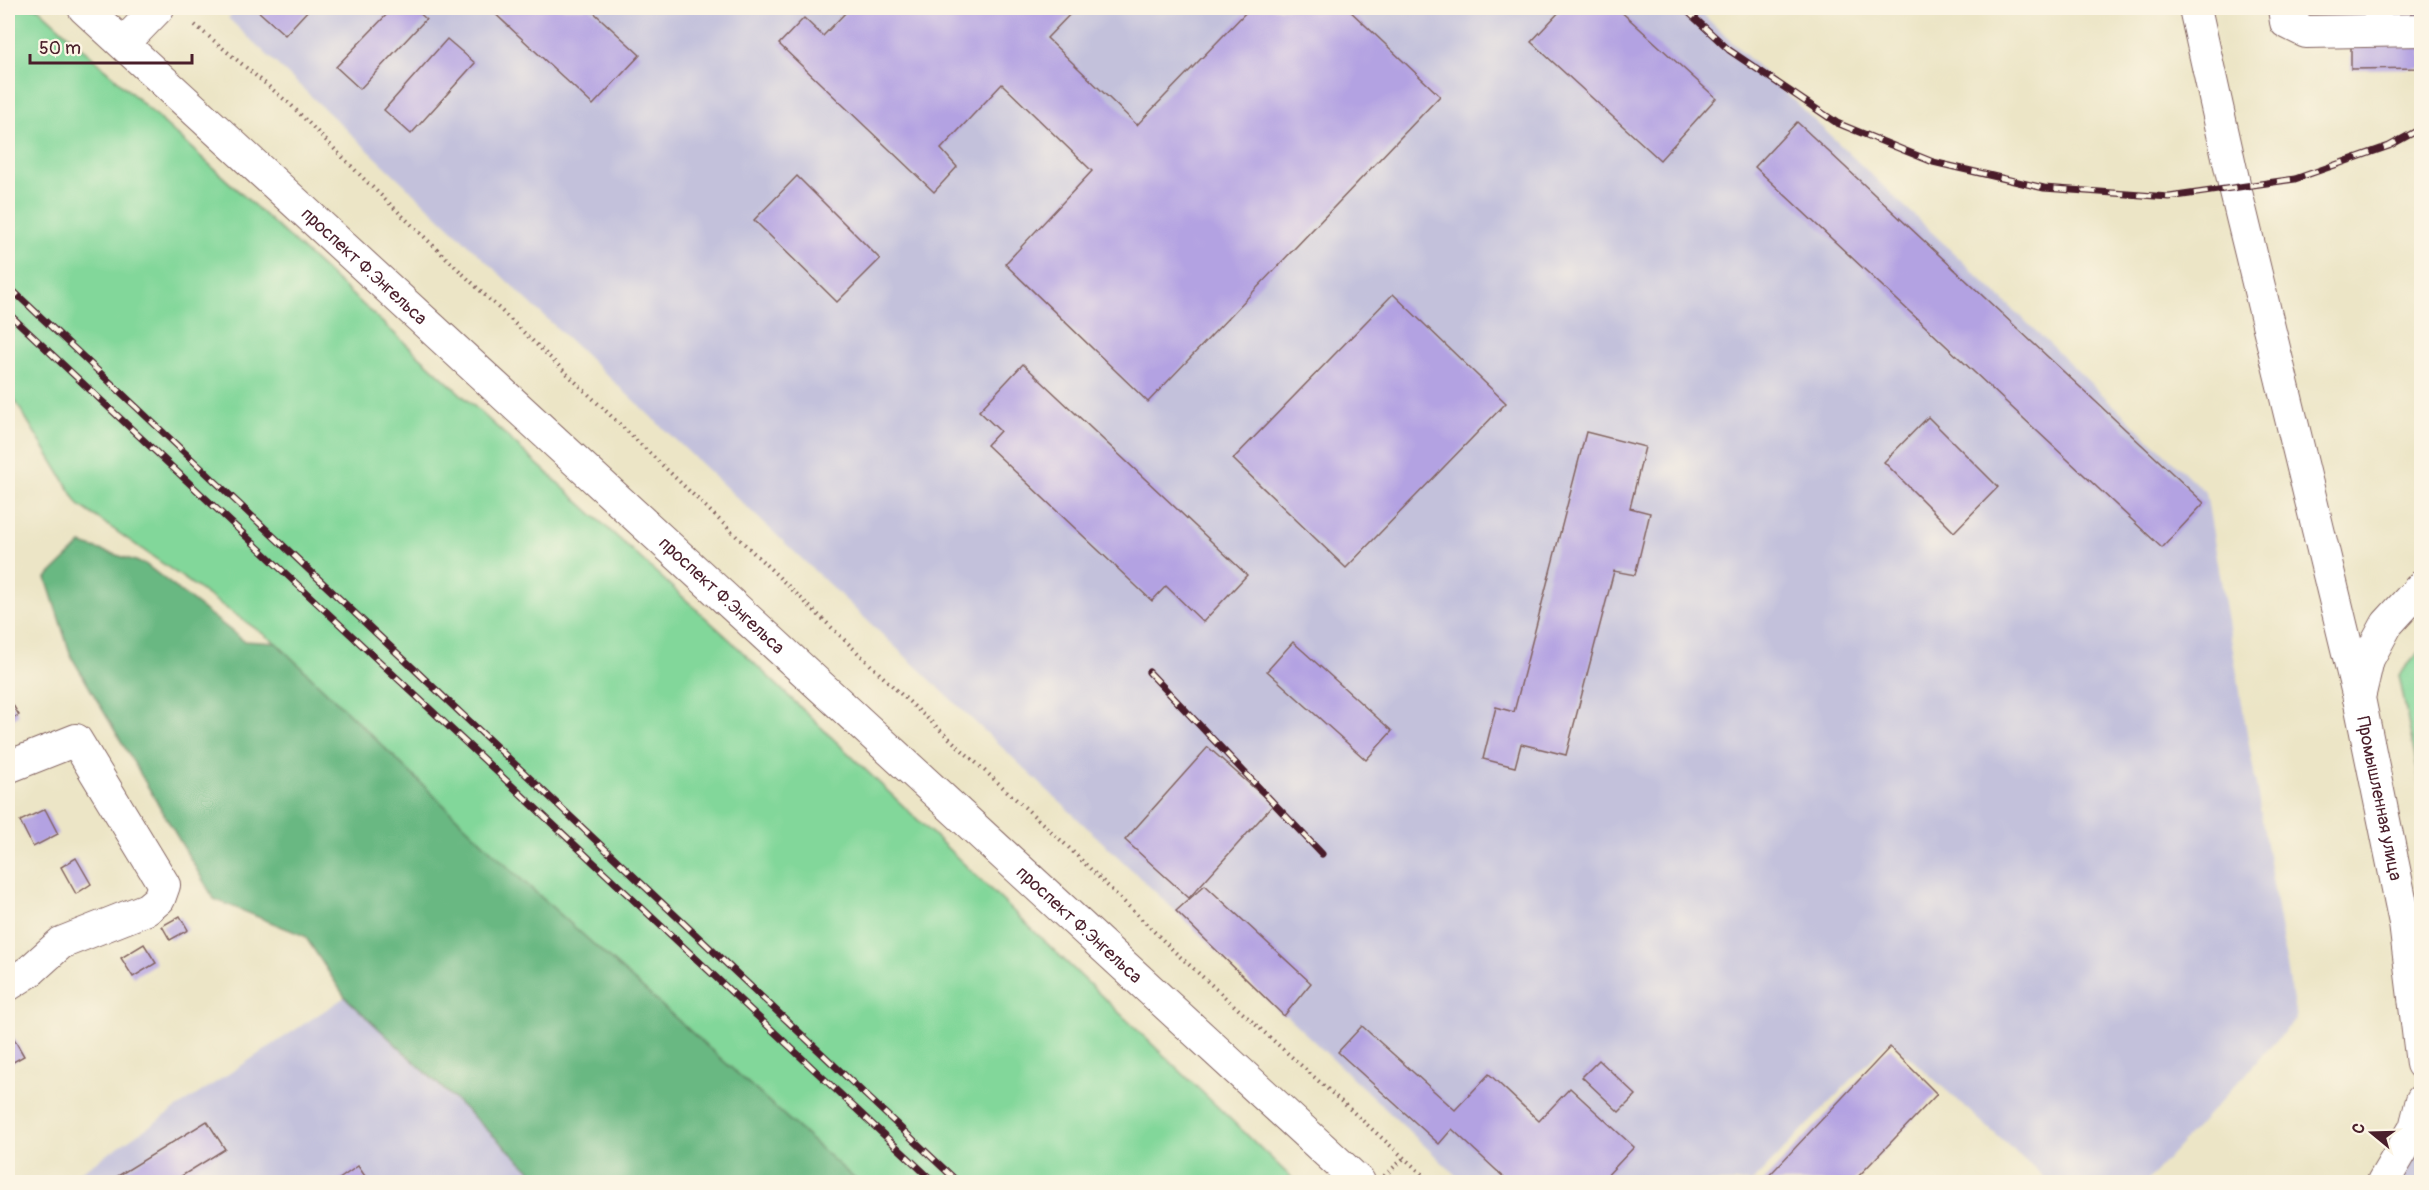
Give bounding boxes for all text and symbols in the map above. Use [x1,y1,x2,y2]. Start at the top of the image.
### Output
scale bar [30,27,192,65]
text: 50 m [39,37,81,60]
street label: проспект Ф.Энгельса [297,202,432,330]
street label: проспект Ф.Энгельса [654,532,790,659]
street label: Промышленная улица [2352,714,2408,883]
street label: проспект Ф.Энгельса [1012,861,1147,988]
north arrow [2342,1103,2402,1163]
text: С [2348,1120,2370,1136]

